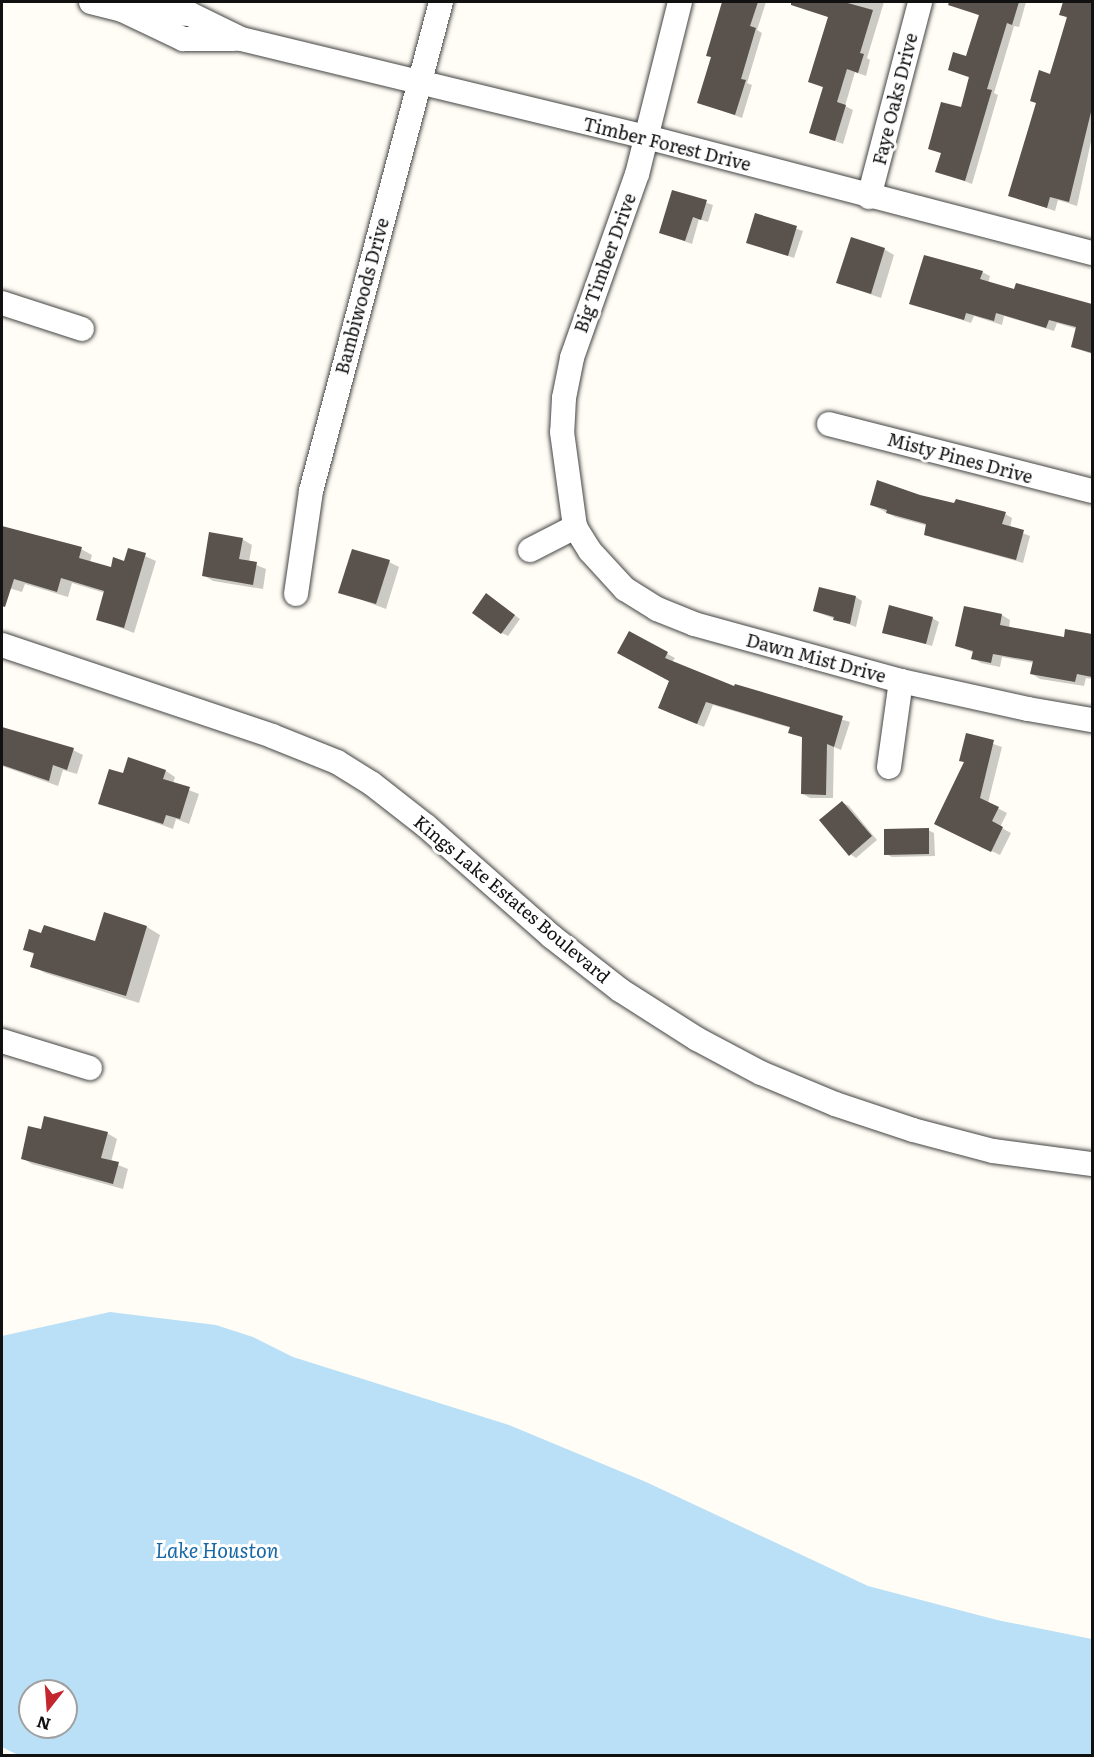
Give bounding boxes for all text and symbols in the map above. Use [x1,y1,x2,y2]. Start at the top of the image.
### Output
street label: Faye Oaks Drive [868,31,922,167]
street label: Timber Forest Drive [581,113,753,175]
street label: Big Timber Drive [570,190,640,336]
street label: Bambiwoods Drive [331,215,393,377]
street label: Misty Pines Drive [885,428,1035,488]
street label: Dawn Mist Drive [744,629,888,687]
street label: Kings Lake Estates Boulevard [410,811,614,987]
water label: Lake Houston [155,1537,279,1561]
north arrow [18,1679,78,1739]
text: N [33,1711,53,1738]

